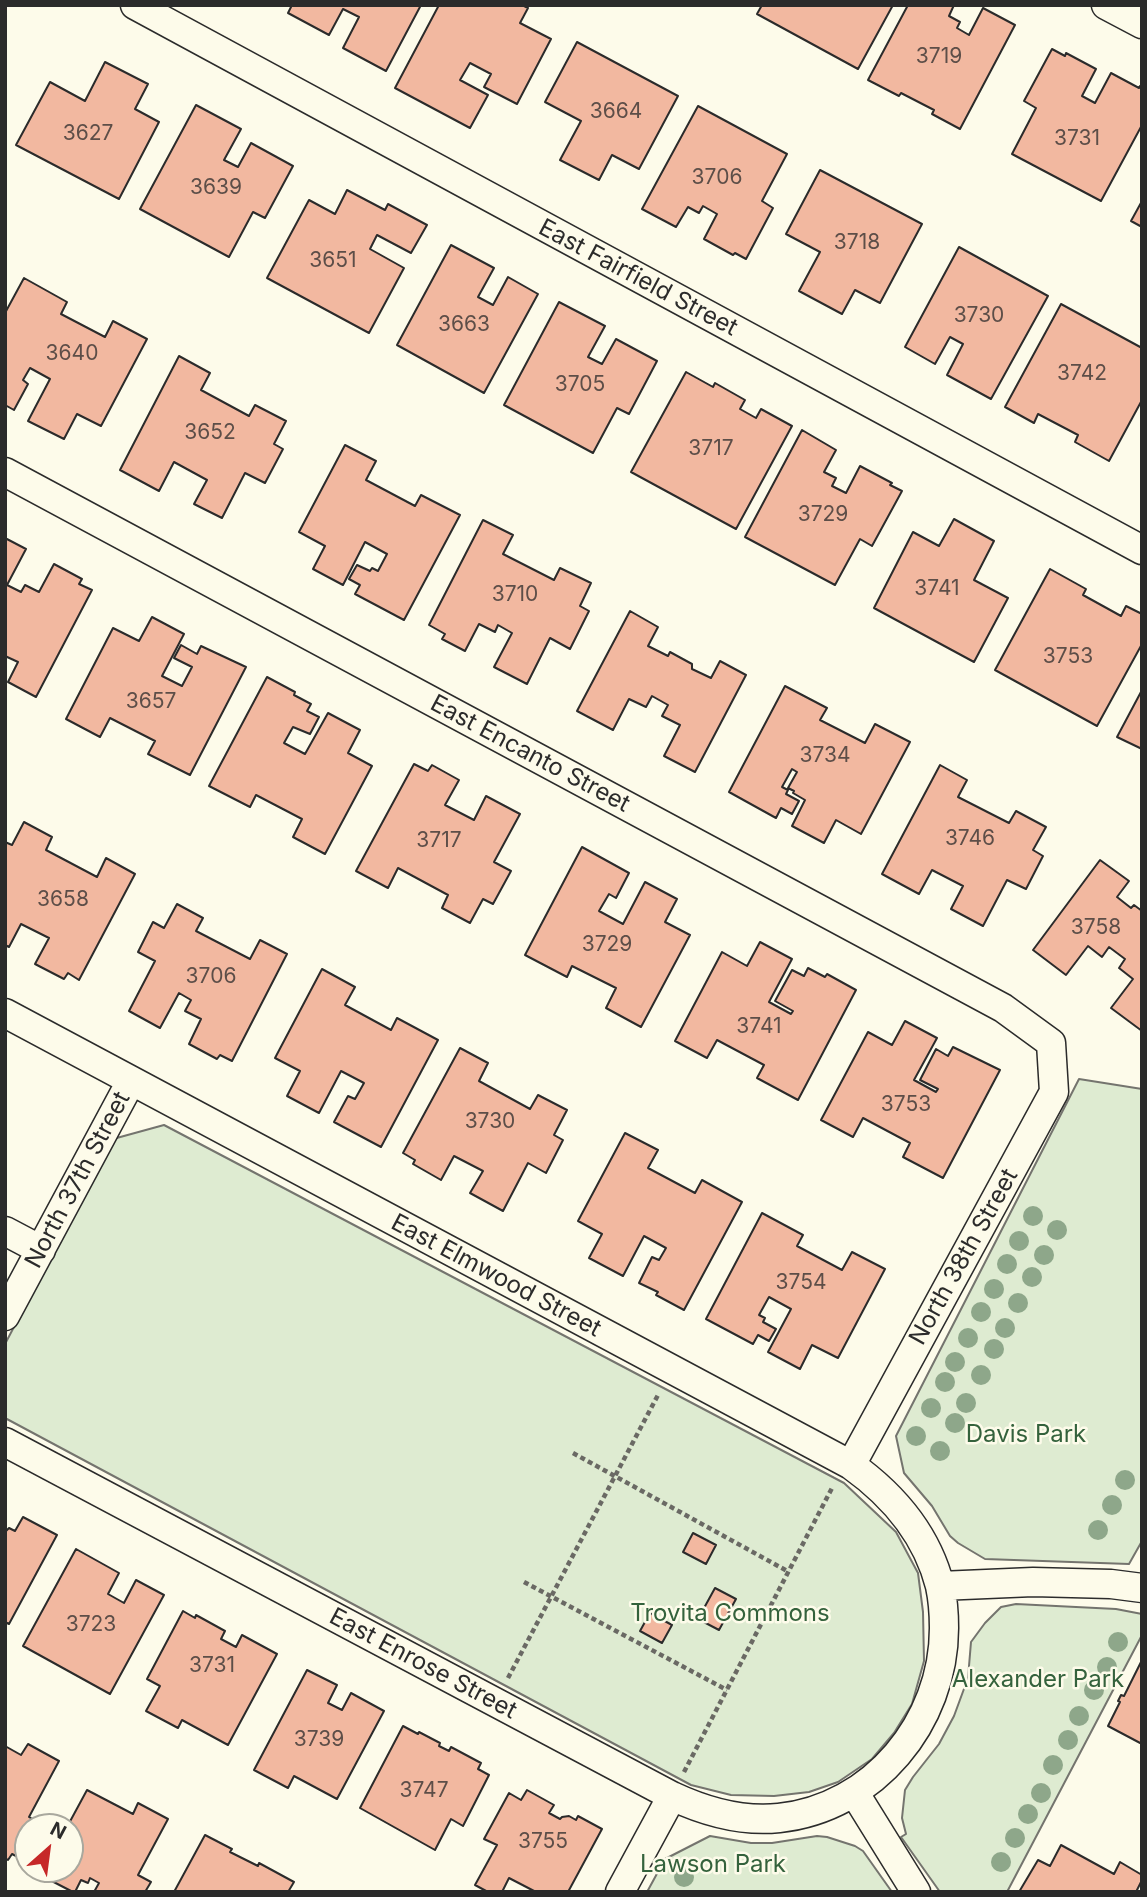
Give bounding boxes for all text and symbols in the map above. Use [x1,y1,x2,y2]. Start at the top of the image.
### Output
house number: 3719 [916,44,962,70]
house number: 3664 [590,99,642,125]
house number: 3627 [63,121,113,147]
house number: 3731 [1054,126,1100,152]
house number: 3706 [692,165,742,191]
house number: 3639 [190,175,242,201]
street label: East Fairfield Street [534,213,742,343]
house number: 3718 [834,230,880,256]
house number: 3651 [309,248,357,274]
house number: 3730 [954,303,1004,329]
house number: 3663 [438,312,490,338]
house number: 3640 [46,341,98,367]
house number: 3742 [1057,361,1107,387]
house number: 3705 [555,372,605,398]
house number: 3652 [184,420,236,446]
house number: 3717 [688,436,734,462]
house number: 3729 [798,502,848,528]
house number: 3741 [914,576,960,602]
house number: 3710 [492,582,538,608]
house number: 3753 [1043,644,1093,670]
house number: 3657 [126,689,176,715]
street label: East Encanto Street [425,689,635,819]
house number: 3734 [799,743,851,769]
house number: 3746 [945,826,995,852]
house number: 3717 [416,828,462,854]
house number: 3658 [37,887,89,913]
house number: 3758 [1071,915,1121,941]
house number: 3729 [582,932,632,958]
house number: 3706 [186,964,236,990]
house number: 3741 [736,1014,782,1040]
street label: North 37th Street [19,1087,137,1273]
house number: 3753 [881,1092,931,1118]
house number: 3730 [465,1109,515,1135]
street label: North 38th Street [904,1164,1024,1350]
street label: East Elmwood Street [386,1208,606,1344]
house number: 3754 [776,1270,826,1296]
park label: Davis Park [966,1421,1086,1449]
park label: Trovita Commons [630,1600,830,1628]
street label: East Enrose Street [324,1602,522,1726]
house number: 3723 [66,1612,116,1638]
house number: 3731 [189,1653,235,1679]
park label: Alexander Park [952,1666,1124,1694]
house number: 3739 [294,1727,344,1753]
house number: 3747 [399,1778,449,1804]
north arrow [14,1813,84,1883]
text: N [46,1817,70,1844]
house number: 3755 [518,1829,568,1855]
park label: Lawson Park [640,1851,786,1879]

